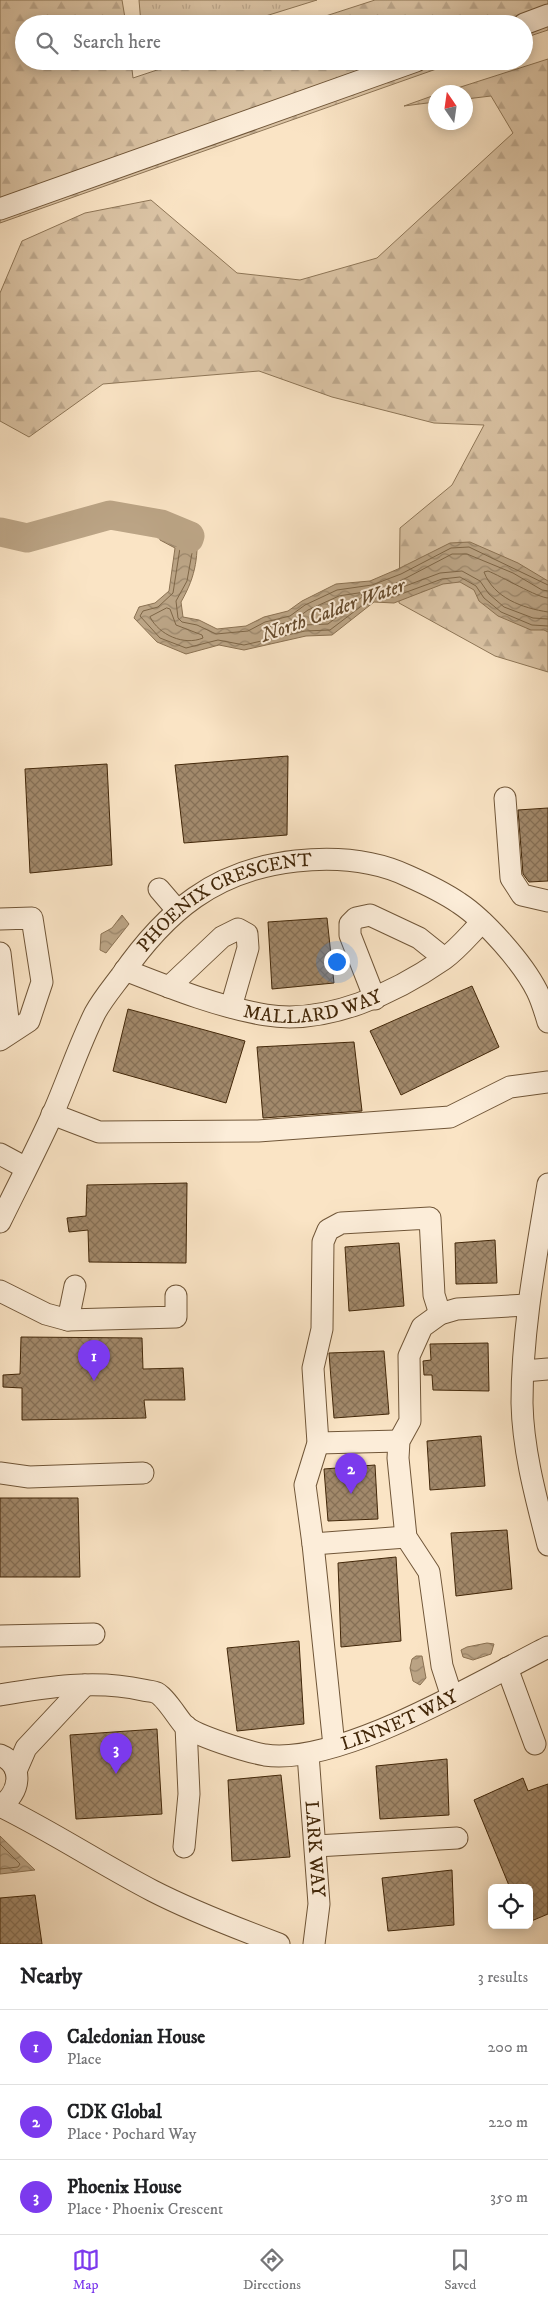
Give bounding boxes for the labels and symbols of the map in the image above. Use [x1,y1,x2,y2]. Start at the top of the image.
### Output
north arrow [428,85,473,130]
water label: North Calder Water [257,573,410,649]
street label: PHOENIX CRESCENT [132,848,313,957]
your location [324,949,350,975]
street label: MALLARD WAY [241,984,386,1028]
pin: 1 [78,1340,110,1381]
pin: 2 [335,1453,367,1494]
street label: LINNET WAY [338,1684,463,1755]
pin: 3 [100,1733,132,1774]
street label: LARK WAY [300,1800,330,1899]

